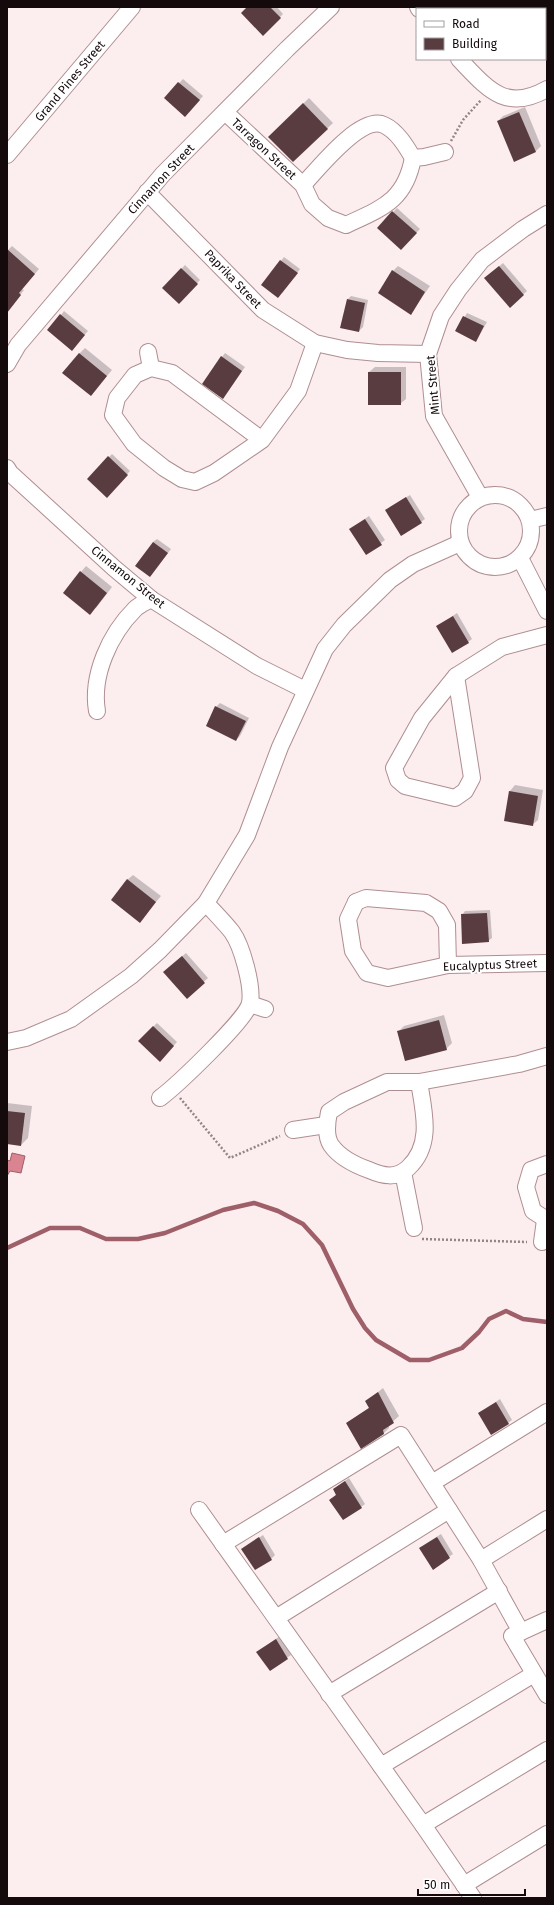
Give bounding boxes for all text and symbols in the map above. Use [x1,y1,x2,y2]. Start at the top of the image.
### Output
legend [416,8,546,60]
text: Road [452,17,480,31]
street label: Grand Pines Street [32,37,108,124]
text: Building [452,37,498,51]
street label: Tarragon Street [229,116,300,183]
street label: Cinnamon Street [125,141,198,217]
street label: Paprika Street [201,247,265,312]
street label: Mint Street [423,354,443,415]
street label: Cinnamon Street [88,543,168,611]
street label: Eucalyptus Street [443,956,538,974]
scale bar [418,1871,525,1897]
text: 50 m [424,1878,450,1892]

